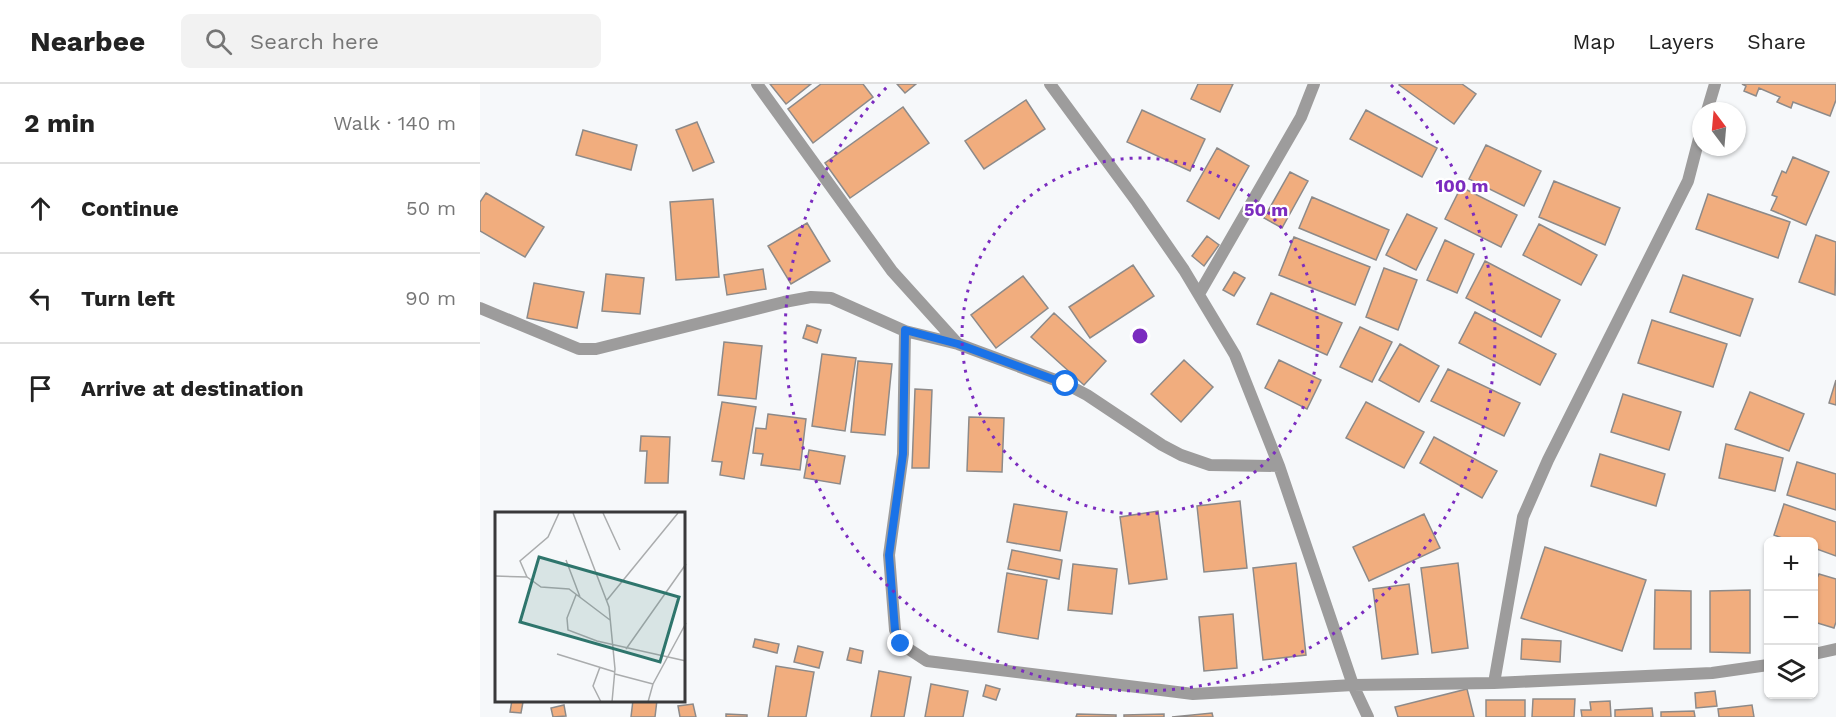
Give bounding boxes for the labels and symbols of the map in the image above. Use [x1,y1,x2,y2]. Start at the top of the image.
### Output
north arrow [1692,102,1746,156]
text: 100 m [1435,175,1489,196]
text: 50 m [1244,199,1288,220]
centre of rings [1130,326,1150,346]
route start [1052,370,1078,396]
inset map [495,512,686,702]
route end [887,630,913,656]

